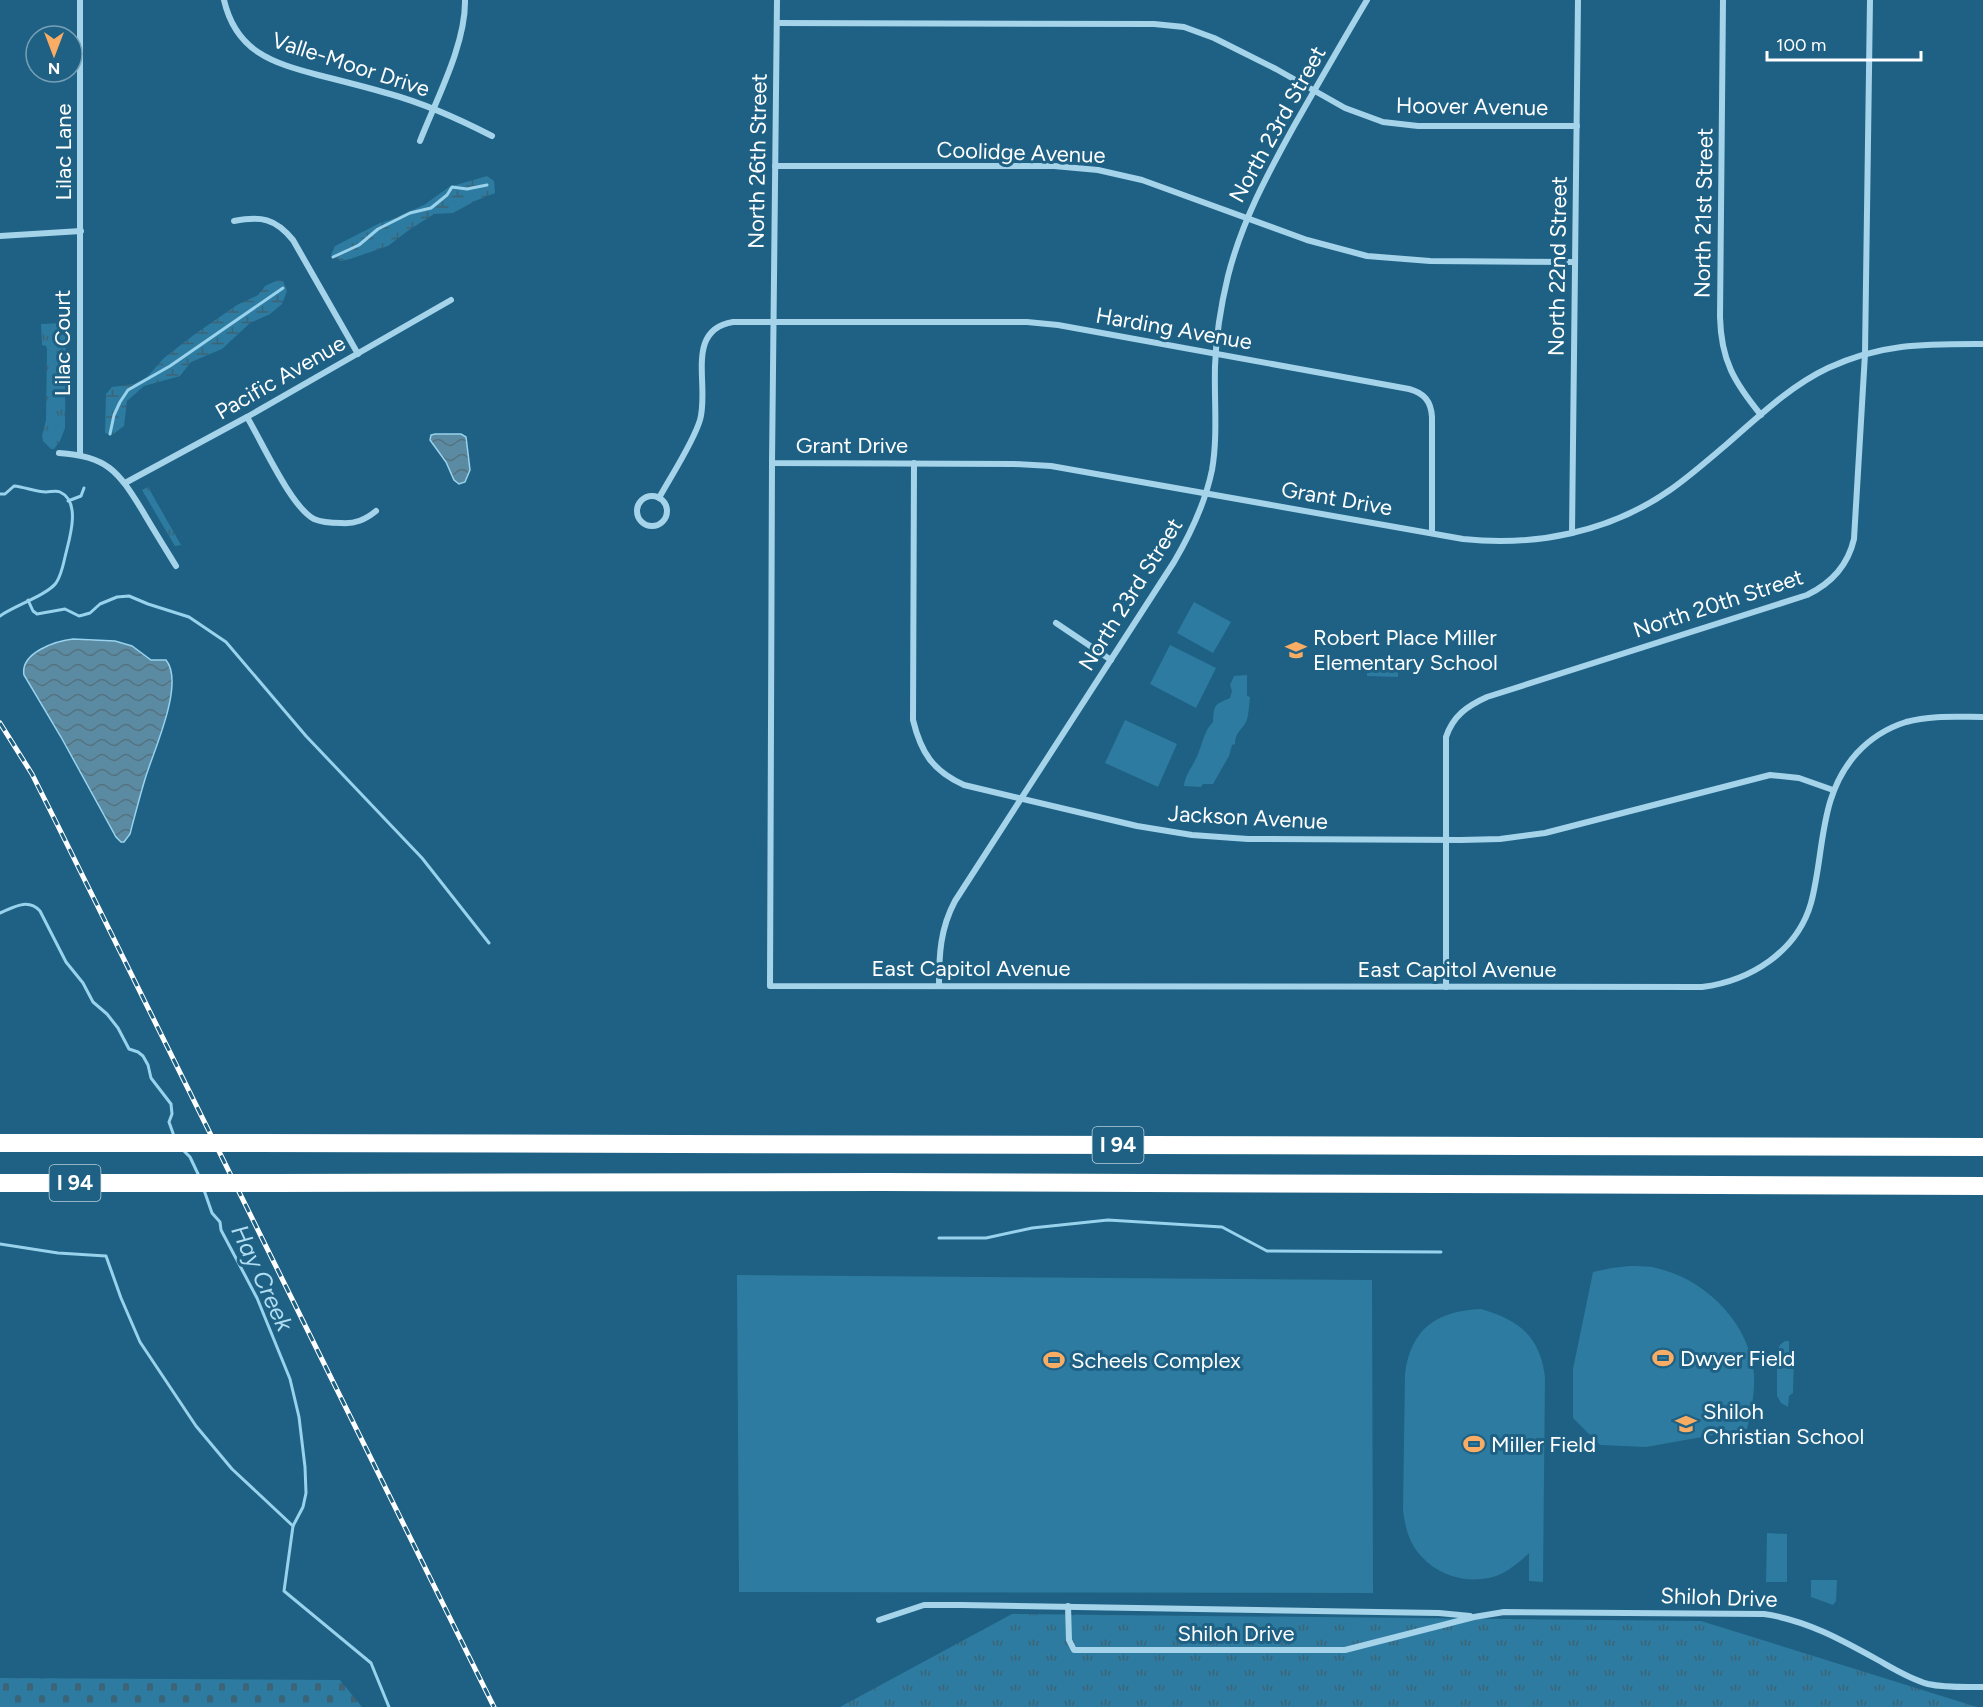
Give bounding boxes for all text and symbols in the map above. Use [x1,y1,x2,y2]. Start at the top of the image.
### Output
north arrow [24,24,84,84]
scale bar [1767,24,1922,62]
street label: Valle-Moor Drive [269,26,433,103]
text: 100 m [1776,34,1826,56]
street label: North 23rd Street [1223,41,1332,207]
text: N [48,59,60,78]
street label: North 26th Street [742,73,773,249]
street label: Hoover Avenue [1396,92,1548,121]
street label: Lilac Lane [50,104,77,200]
street label: North 21st Street [1689,128,1718,298]
street label: Coolidge Avenue [936,136,1106,169]
street label: North 22nd Street [1542,176,1573,356]
street label: Lilac Court [49,290,76,396]
street label: Harding Avenue [1094,301,1254,356]
street label: Pacific Avenue [210,329,350,426]
street label: Grant Drive [796,432,908,459]
street label: Grant Drive [1279,475,1395,522]
street label: North 23rd Street [1073,513,1188,676]
street label: North 20th Street [1630,563,1807,644]
place label: Robert Place Miller Elementary School [1313,624,1498,676]
school or university icon: Robert Place Miller Elementary School [1284,638,1308,662]
street label: Jackson Avenue [1167,800,1329,835]
street label: East Capitol Avenue [871,955,1071,982]
street label: East Capitol Avenue [1357,956,1557,983]
road number: I 94 [1092,1127,1144,1163]
road number: I 94 [50,1165,100,1201]
water label: Hay Creek [225,1220,300,1337]
place label: Dwyer Field [1680,1345,1795,1372]
sports icon: Dwyer Field [1651,1346,1675,1370]
place label: Scheels Complex [1071,1347,1241,1374]
sports icon: Scheels Complex [1042,1348,1066,1372]
place label: Shiloh Christian School [1703,1398,1864,1450]
school or university icon: Shiloh Christian School [1674,1412,1698,1436]
place label: Miller Field [1491,1431,1596,1458]
sports icon: Miller Field [1462,1432,1486,1456]
street label: Shiloh Drive [1660,1582,1778,1613]
street label: Shiloh Drive [1177,1620,1295,1647]

